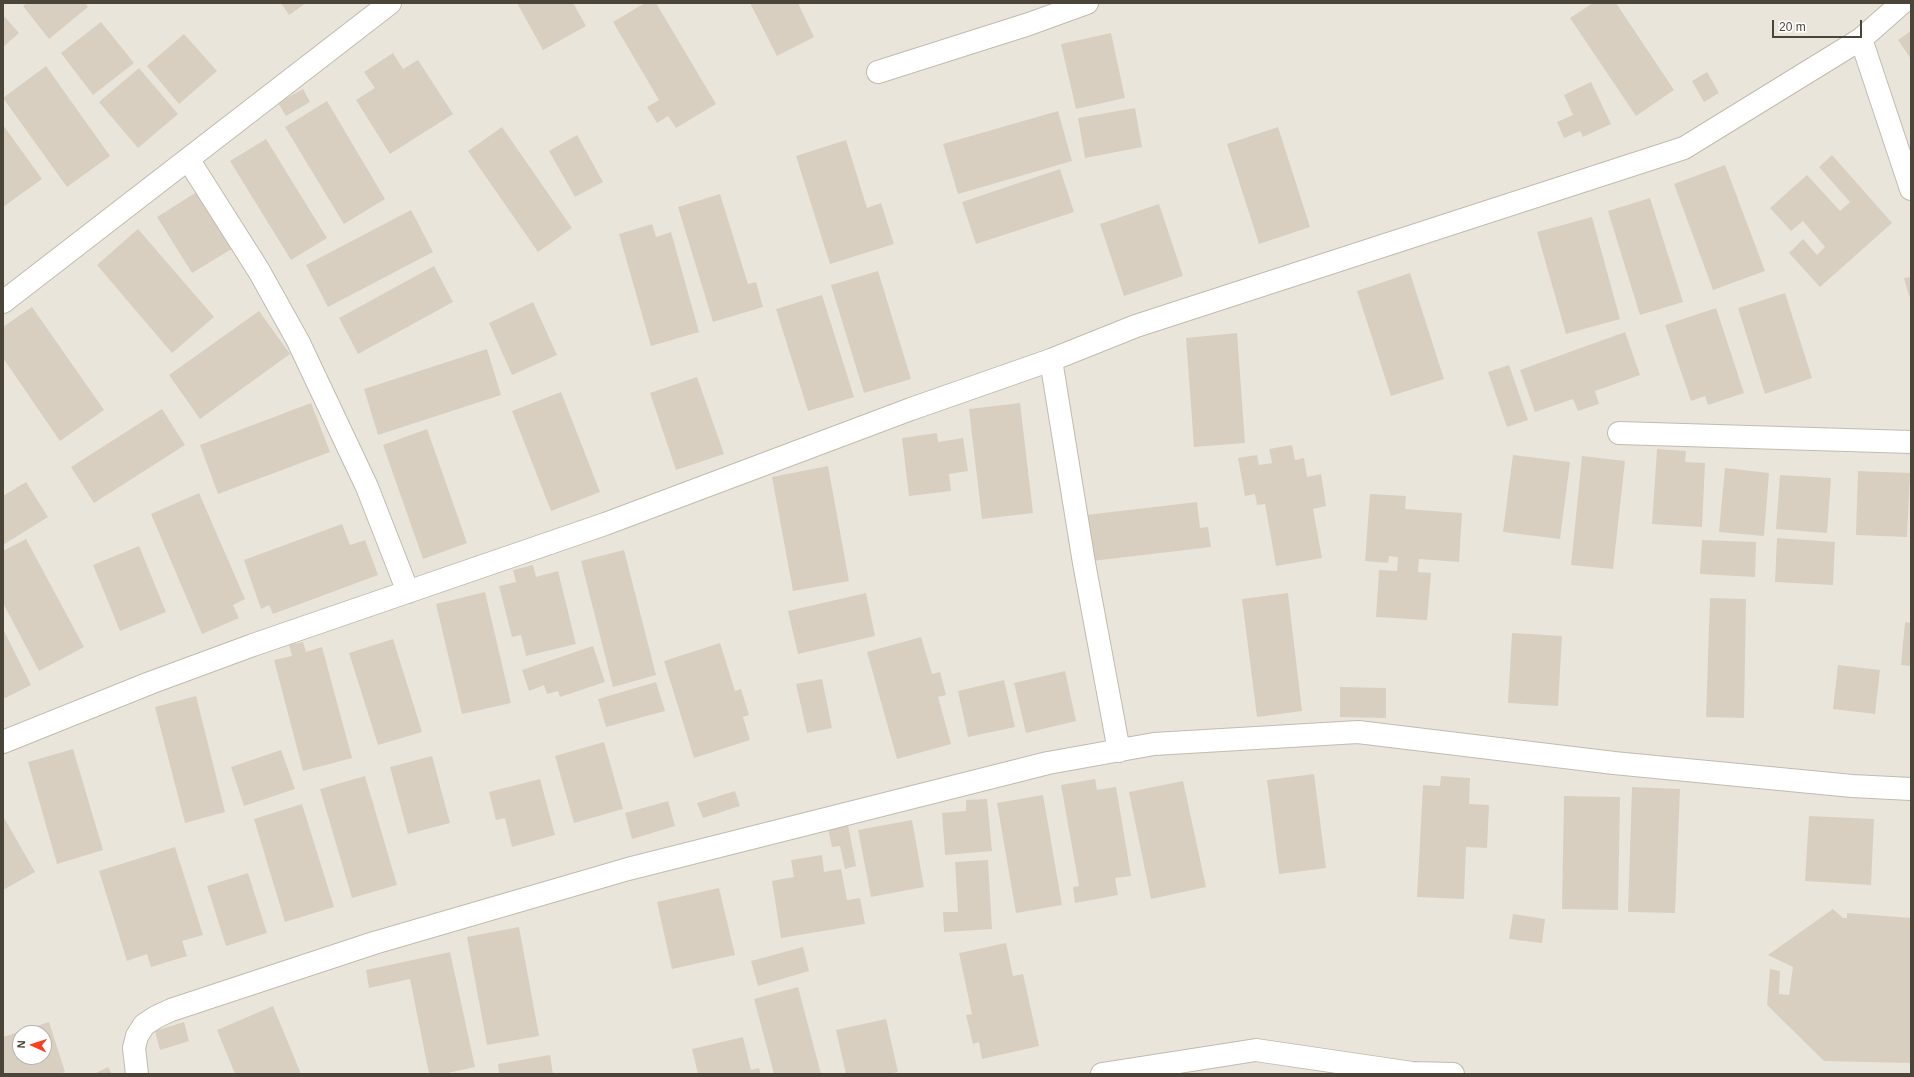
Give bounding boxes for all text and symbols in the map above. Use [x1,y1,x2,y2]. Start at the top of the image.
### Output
scale bar [1774,12,1864,38]
text: 20 m [1779,20,1806,34]
north arrow [12,1025,52,1065]
text: N [15,1040,27,1049]

